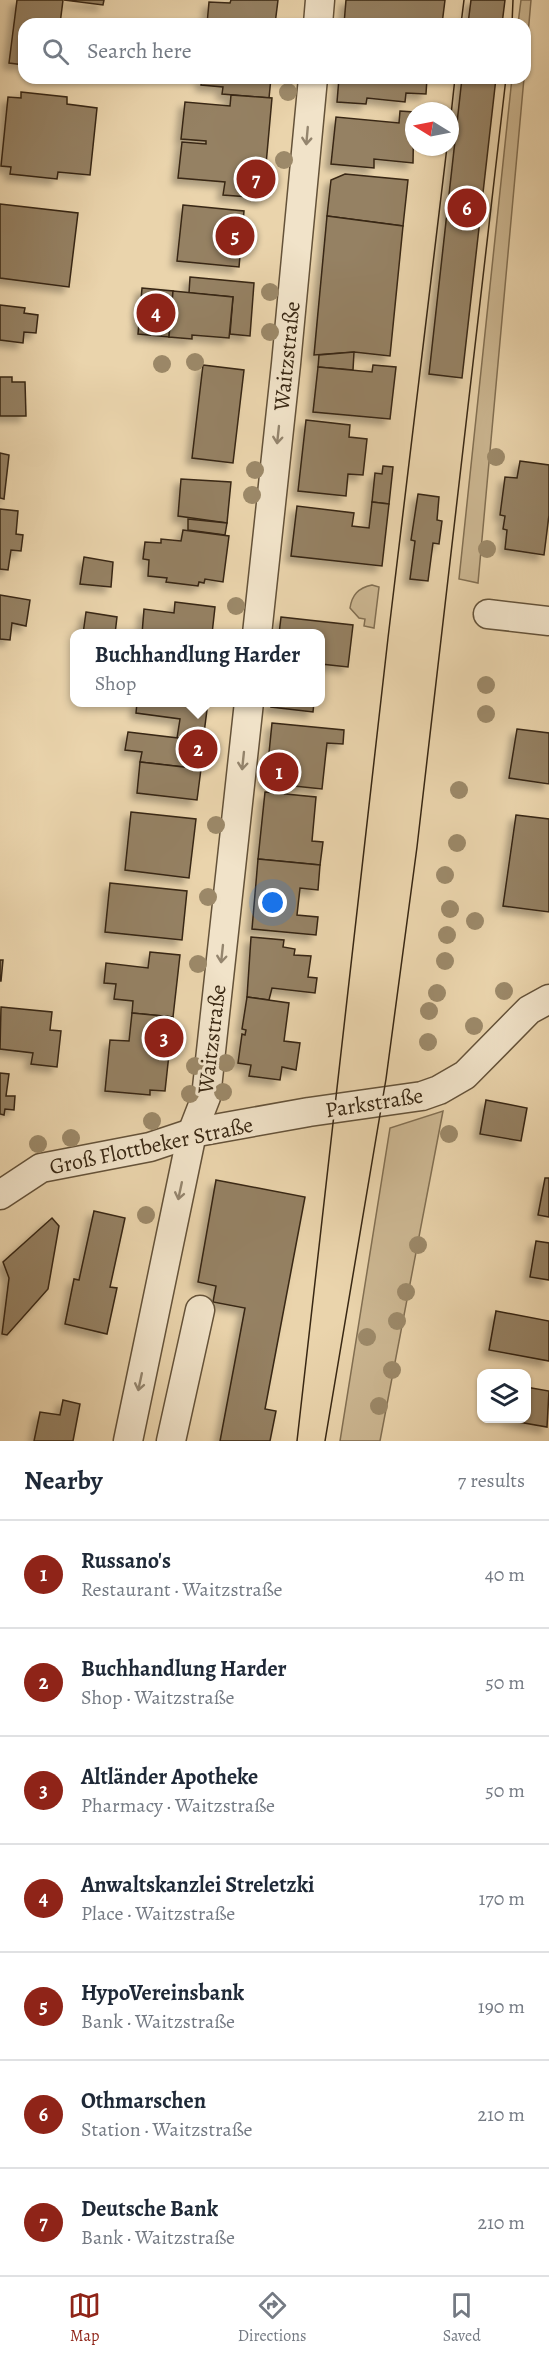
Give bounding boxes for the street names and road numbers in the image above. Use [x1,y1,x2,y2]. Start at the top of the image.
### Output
street label: Waitzstraße [266,300,308,413]
street label: Waitzstraße [190,983,234,1097]
street label: Parkstraße [323,1080,425,1126]
street label: Groß Flottbeker Straße [47,1110,256,1182]

